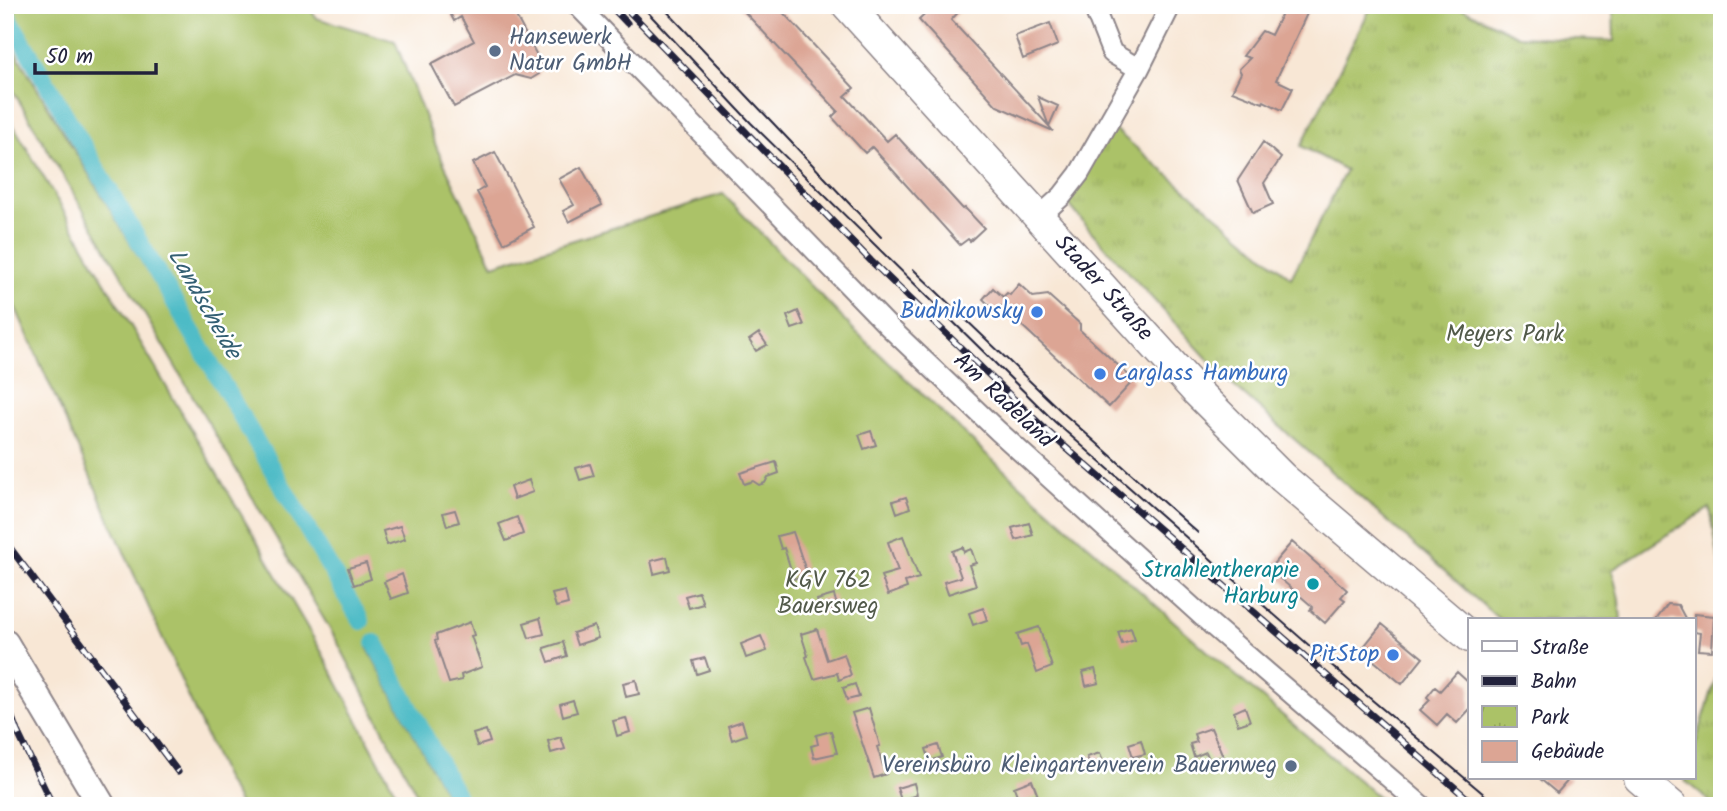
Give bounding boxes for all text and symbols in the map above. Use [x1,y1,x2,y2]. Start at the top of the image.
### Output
place label: Hansewerk Natur GmbH [509,20,632,82]
scale bar [35,32,156,76]
text: 50 m [46,41,93,74]
marker: Hansewerk Natur GmbH [487,43,503,59]
street label: Stader Straße [1045,227,1162,350]
water label: Landscheide [157,241,253,369]
place label: Budnikowsky [900,294,1023,330]
marker: Budnikowsky [1029,304,1045,320]
park label: Meyers Park [1446,317,1564,353]
street label: Am Radeland [944,344,1062,458]
place label: Carglass Hamburg [1114,356,1289,392]
marker: Carglass Hamburg [1092,366,1108,382]
place label: Strahlentherapie Harburg [1142,553,1299,615]
park label: KGV 762 Bauersweg [777,563,879,625]
marker: Strahlentherapie Harburg [1305,576,1321,592]
legend [1468,618,1696,780]
text: Straße [1531,632,1589,665]
place label: PitStop [1310,637,1379,673]
marker: PitStop [1385,647,1401,663]
text: Bahn [1531,666,1577,699]
text: Park [1531,702,1569,735]
text: Gebäude [1531,736,1605,769]
place label: Vereinsbüro Kleingartenverein Bauernweg [882,748,1277,784]
marker: Vereinsbüro Kleingartenverein Bauernweg [1283,758,1299,774]

